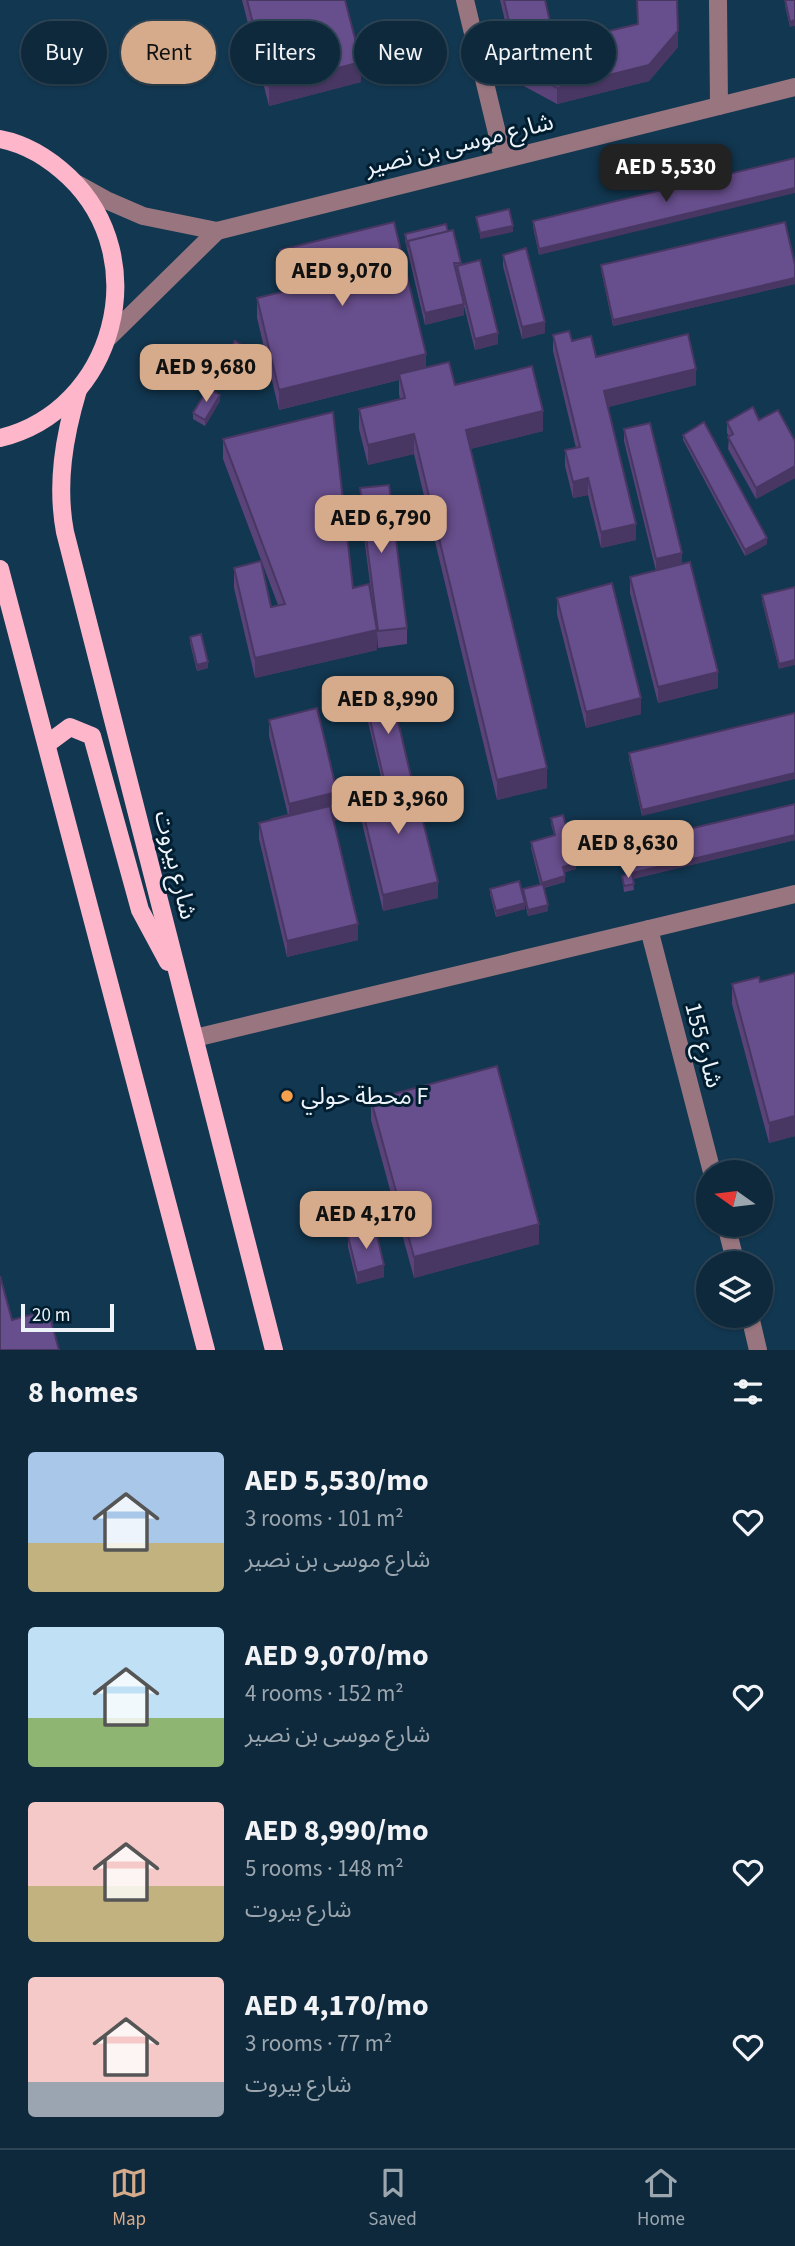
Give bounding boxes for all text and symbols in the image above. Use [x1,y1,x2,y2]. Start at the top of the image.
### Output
chip: Buy [21,21,107,84]
chip: Rent [121,21,216,84]
chip: Filters [230,21,340,84]
chip: New [354,21,447,84]
chip: Apartment [461,21,616,84]
street label: شارع موسى بن نصير [360,104,557,185]
pin: AED 5,530 [586,144,746,204]
text: AED 5,530 [616,150,716,183]
pin: AED 9,070 [262,248,422,308]
text: AED 9,070 [292,254,392,287]
pin: AED 9,680 [126,344,286,404]
text: AED 9,680 [156,350,256,383]
pin: AED 6,790 [301,496,461,555]
text: AED 6,790 [331,501,431,534]
pin: AED 8,990 [308,676,468,736]
text: AED 8,990 [338,682,438,715]
pin: AED 3,960 [318,776,478,836]
text: AED 3,960 [348,782,448,815]
street label: شارع بيروت [145,807,206,923]
pin: AED 8,630 [548,820,708,880]
text: AED 8,630 [578,826,678,859]
street label: شارع 155 [675,998,732,1092]
place label: محطة حولي F [301,1079,429,1115]
marker: محطة حولي F [279,1088,295,1104]
north arrow [696,1160,774,1237]
map controls [696,1160,773,1328]
pin: AED 4,170 [286,1192,446,1251]
text: AED 4,170 [316,1197,416,1230]
button: layers [696,1251,773,1328]
scale bar [21,1301,114,1333]
text: 20 m [32,1302,70,1329]
text: 8 homes [28,1371,138,1414]
icon: filters [729,1373,767,1411]
text: AED 5,530/mo [245,1459,429,1502]
icon: home [84,1480,168,1564]
text: 3 rooms · 101 m² [245,1502,404,1535]
icon: heart [729,1503,767,1541]
text: شارع موسى بن نصير [245,1543,430,1576]
text: AED 9,070/mo [245,1634,429,1677]
icon: home [84,1655,168,1739]
text: 4 rooms · 152 m² [245,1677,404,1710]
icon: heart [729,1678,767,1716]
text: شارع موسى بن نصير [245,1718,430,1751]
text: AED 8,990/mo [245,1809,429,1852]
icon: home [84,1830,168,1914]
text: 5 rooms · 148 m² [245,1852,404,1885]
icon: heart [729,1853,767,1891]
text: شارع بيروت [245,1893,351,1926]
text: AED 4,170/mo [245,1984,429,2027]
icon: home [84,2005,168,2089]
text: 3 rooms · 77 m² [245,2027,392,2060]
icon: heart [729,2028,767,2066]
text: شارع بيروت [245,2068,351,2101]
tab: Map [110,2164,148,2233]
tab: Saved [368,2164,417,2233]
tab: Home [637,2164,685,2233]

